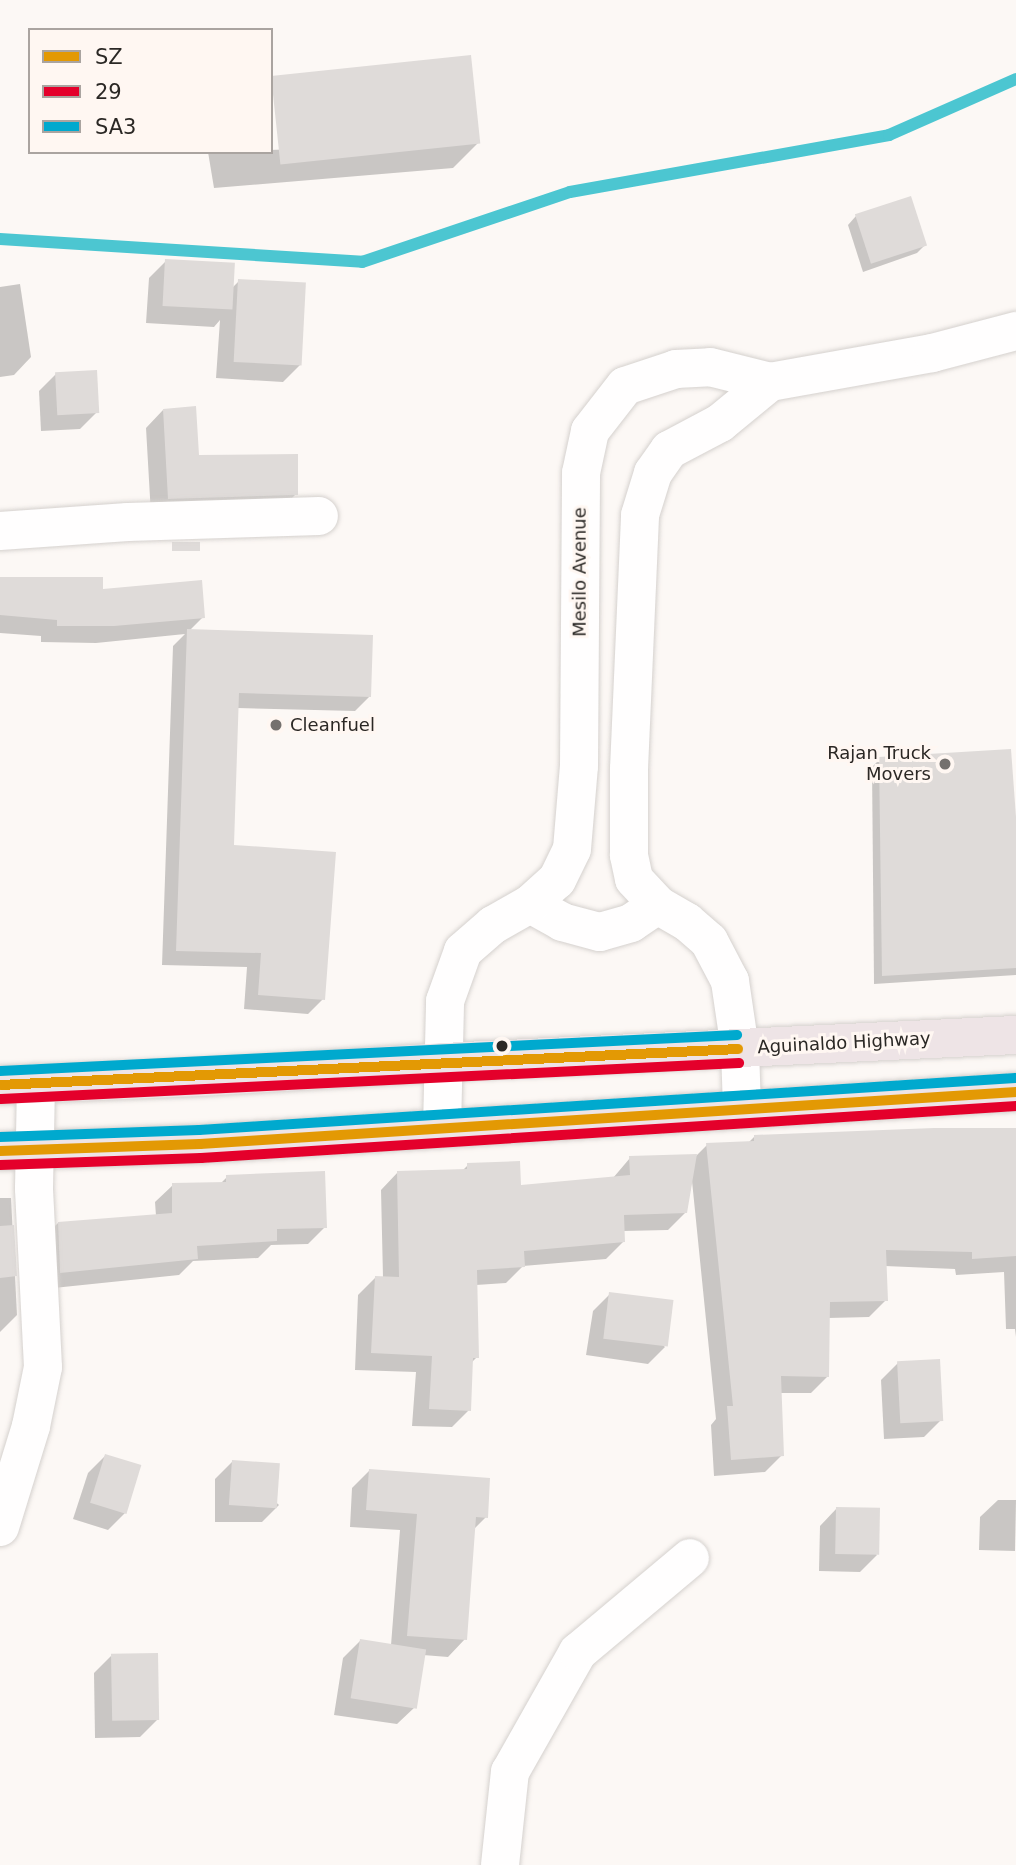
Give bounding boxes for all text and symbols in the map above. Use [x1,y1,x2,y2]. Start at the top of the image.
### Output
legend [28,28,273,154]
text: SZ [95,45,123,69]
text: 29 [95,80,122,104]
text: SA3 [95,115,136,139]
street label: Mesilo Avenue [569,507,591,637]
place label: Cleanfuel [290,714,375,736]
marker: Cleanfuel [268,717,284,733]
place label: Rajan Truck Movers [827,743,931,786]
marker: Rajan Truck Movers [937,756,953,772]
street label: Aguinaldo Highway [757,1028,931,1058]
unlabelled marker [495,1039,509,1053]

